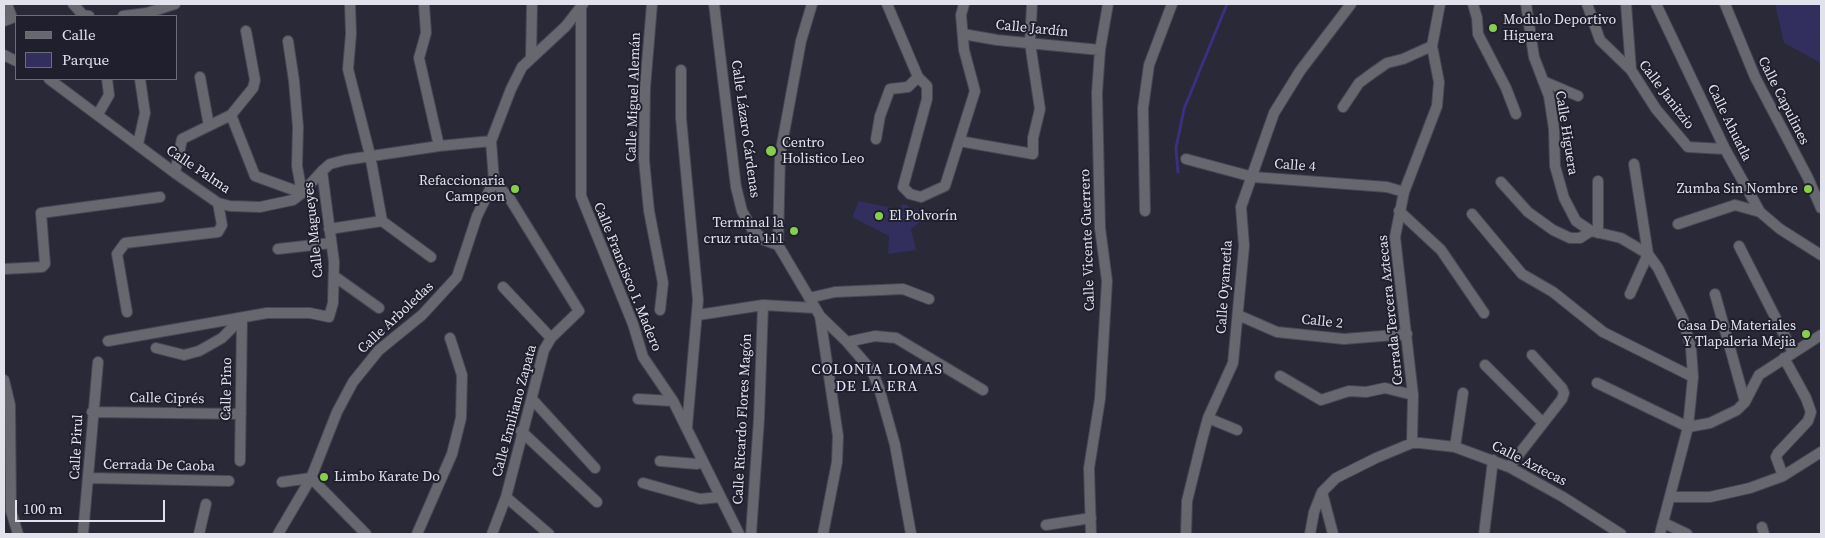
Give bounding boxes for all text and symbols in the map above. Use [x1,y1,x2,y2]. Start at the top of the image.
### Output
place label: Modulo Deportivo Higuera [1503,12,1616,44]
legend [15,15,178,80]
street label: Calle Jardín [995,17,1069,41]
marker: Modulo Deportivo Higuera [1487,22,1499,34]
text: Calle [62,24,96,45]
street label: Calle Miguel Alemán [623,32,645,162]
text: Parque [62,49,109,70]
street label: Calle Capulines [1754,54,1812,148]
street label: Calle Janitzio [1635,57,1697,133]
street label: Calle Lázaro Cárdenas [727,59,763,199]
street label: Calle Ahuatla [1703,82,1755,164]
street label: Calle Higuera [1551,90,1581,176]
place label: Centro Holistico Leo [782,135,864,168]
street label: Calle Palma [163,142,233,198]
marker: Centro Holistico Leo [764,144,778,158]
street label: Calle 4 [1274,156,1316,176]
street label: Calle Vicente Guerrero [1077,169,1099,311]
place label: Refaccionaria Campeon [419,173,505,206]
street label: Calle Magueyes [301,181,327,279]
place label: Zumba Sin Nombre [1677,181,1798,197]
marker: Refaccionaria Campeon [509,183,521,195]
marker: Zumba Sin Nombre [1802,183,1814,195]
street label: Calle Francisco I. Madero [589,200,665,354]
place label: El Polvorín [889,208,957,224]
marker: El Polvorín [873,210,885,222]
place label: Terminal la cruz ruta 111 [703,215,784,248]
marker: Terminal la cruz ruta 111 [788,225,800,237]
street label: Cerrada Tercera Aztecas [1375,234,1407,386]
street label: Calle Oyametla [1213,239,1237,335]
street label: Calle Arboledas [355,279,437,357]
street label: Calle 2 [1300,311,1344,333]
place label: Casa De Materiales Y Tlapaleria Mejia [1677,318,1796,351]
marker: Casa De Materiales Y Tlapaleria Mejia [1800,328,1812,340]
street label: Calle Ricardo Flores Magón [730,333,756,505]
street label: Calle Emiliano Zapata [489,343,541,479]
street label: Calle Pino [218,357,236,421]
district label: COLONIA LOMAS DE LA ERA [810,361,944,396]
street label: Calle Ciprés [129,390,205,408]
street label: Calle Pirul [67,414,87,480]
street label: Calle Aztecas [1489,438,1569,490]
street label: Cerrada De Caoba [103,457,215,475]
place label: Limbo Karate Do [334,469,440,485]
marker: Limbo Karate Do [318,471,330,483]
scale bar [18,490,168,522]
text: 100 m [23,498,63,519]

